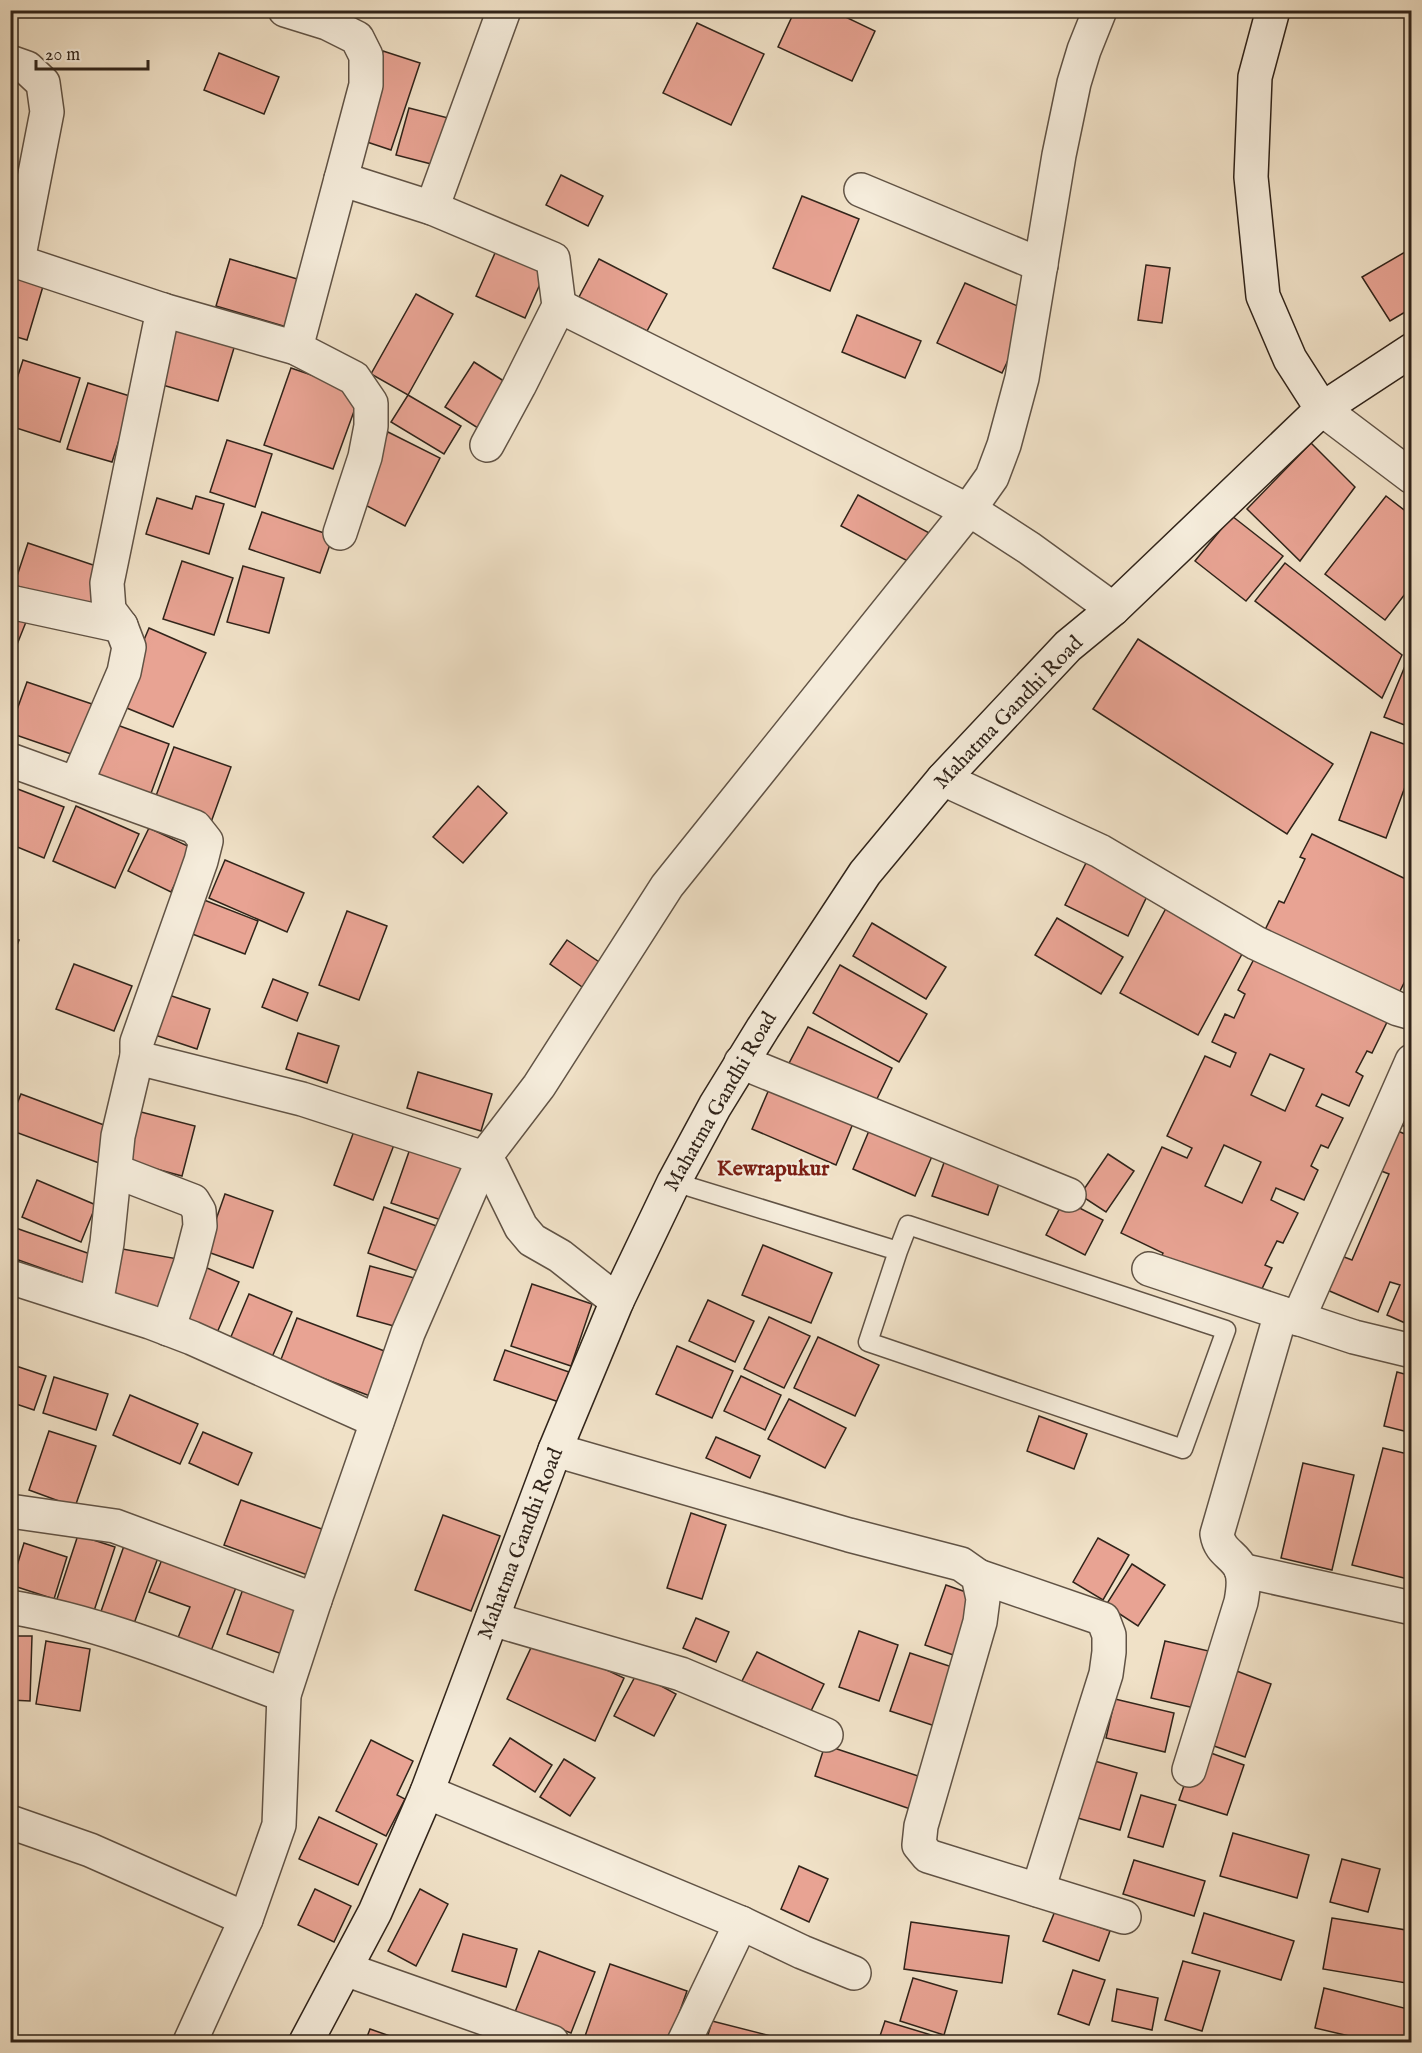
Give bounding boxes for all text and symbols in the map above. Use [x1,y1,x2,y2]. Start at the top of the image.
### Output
scale bar [36,33,148,71]
text: 20 m [45,44,80,67]
street label: Mahatma Gandhi Road [929,630,1090,795]
street label: Mahatma Gandhi Road [659,1007,784,1197]
district label: Kewrapukur [717,1155,830,1183]
street label: Mahatma Gandhi Road [472,1444,570,1644]

